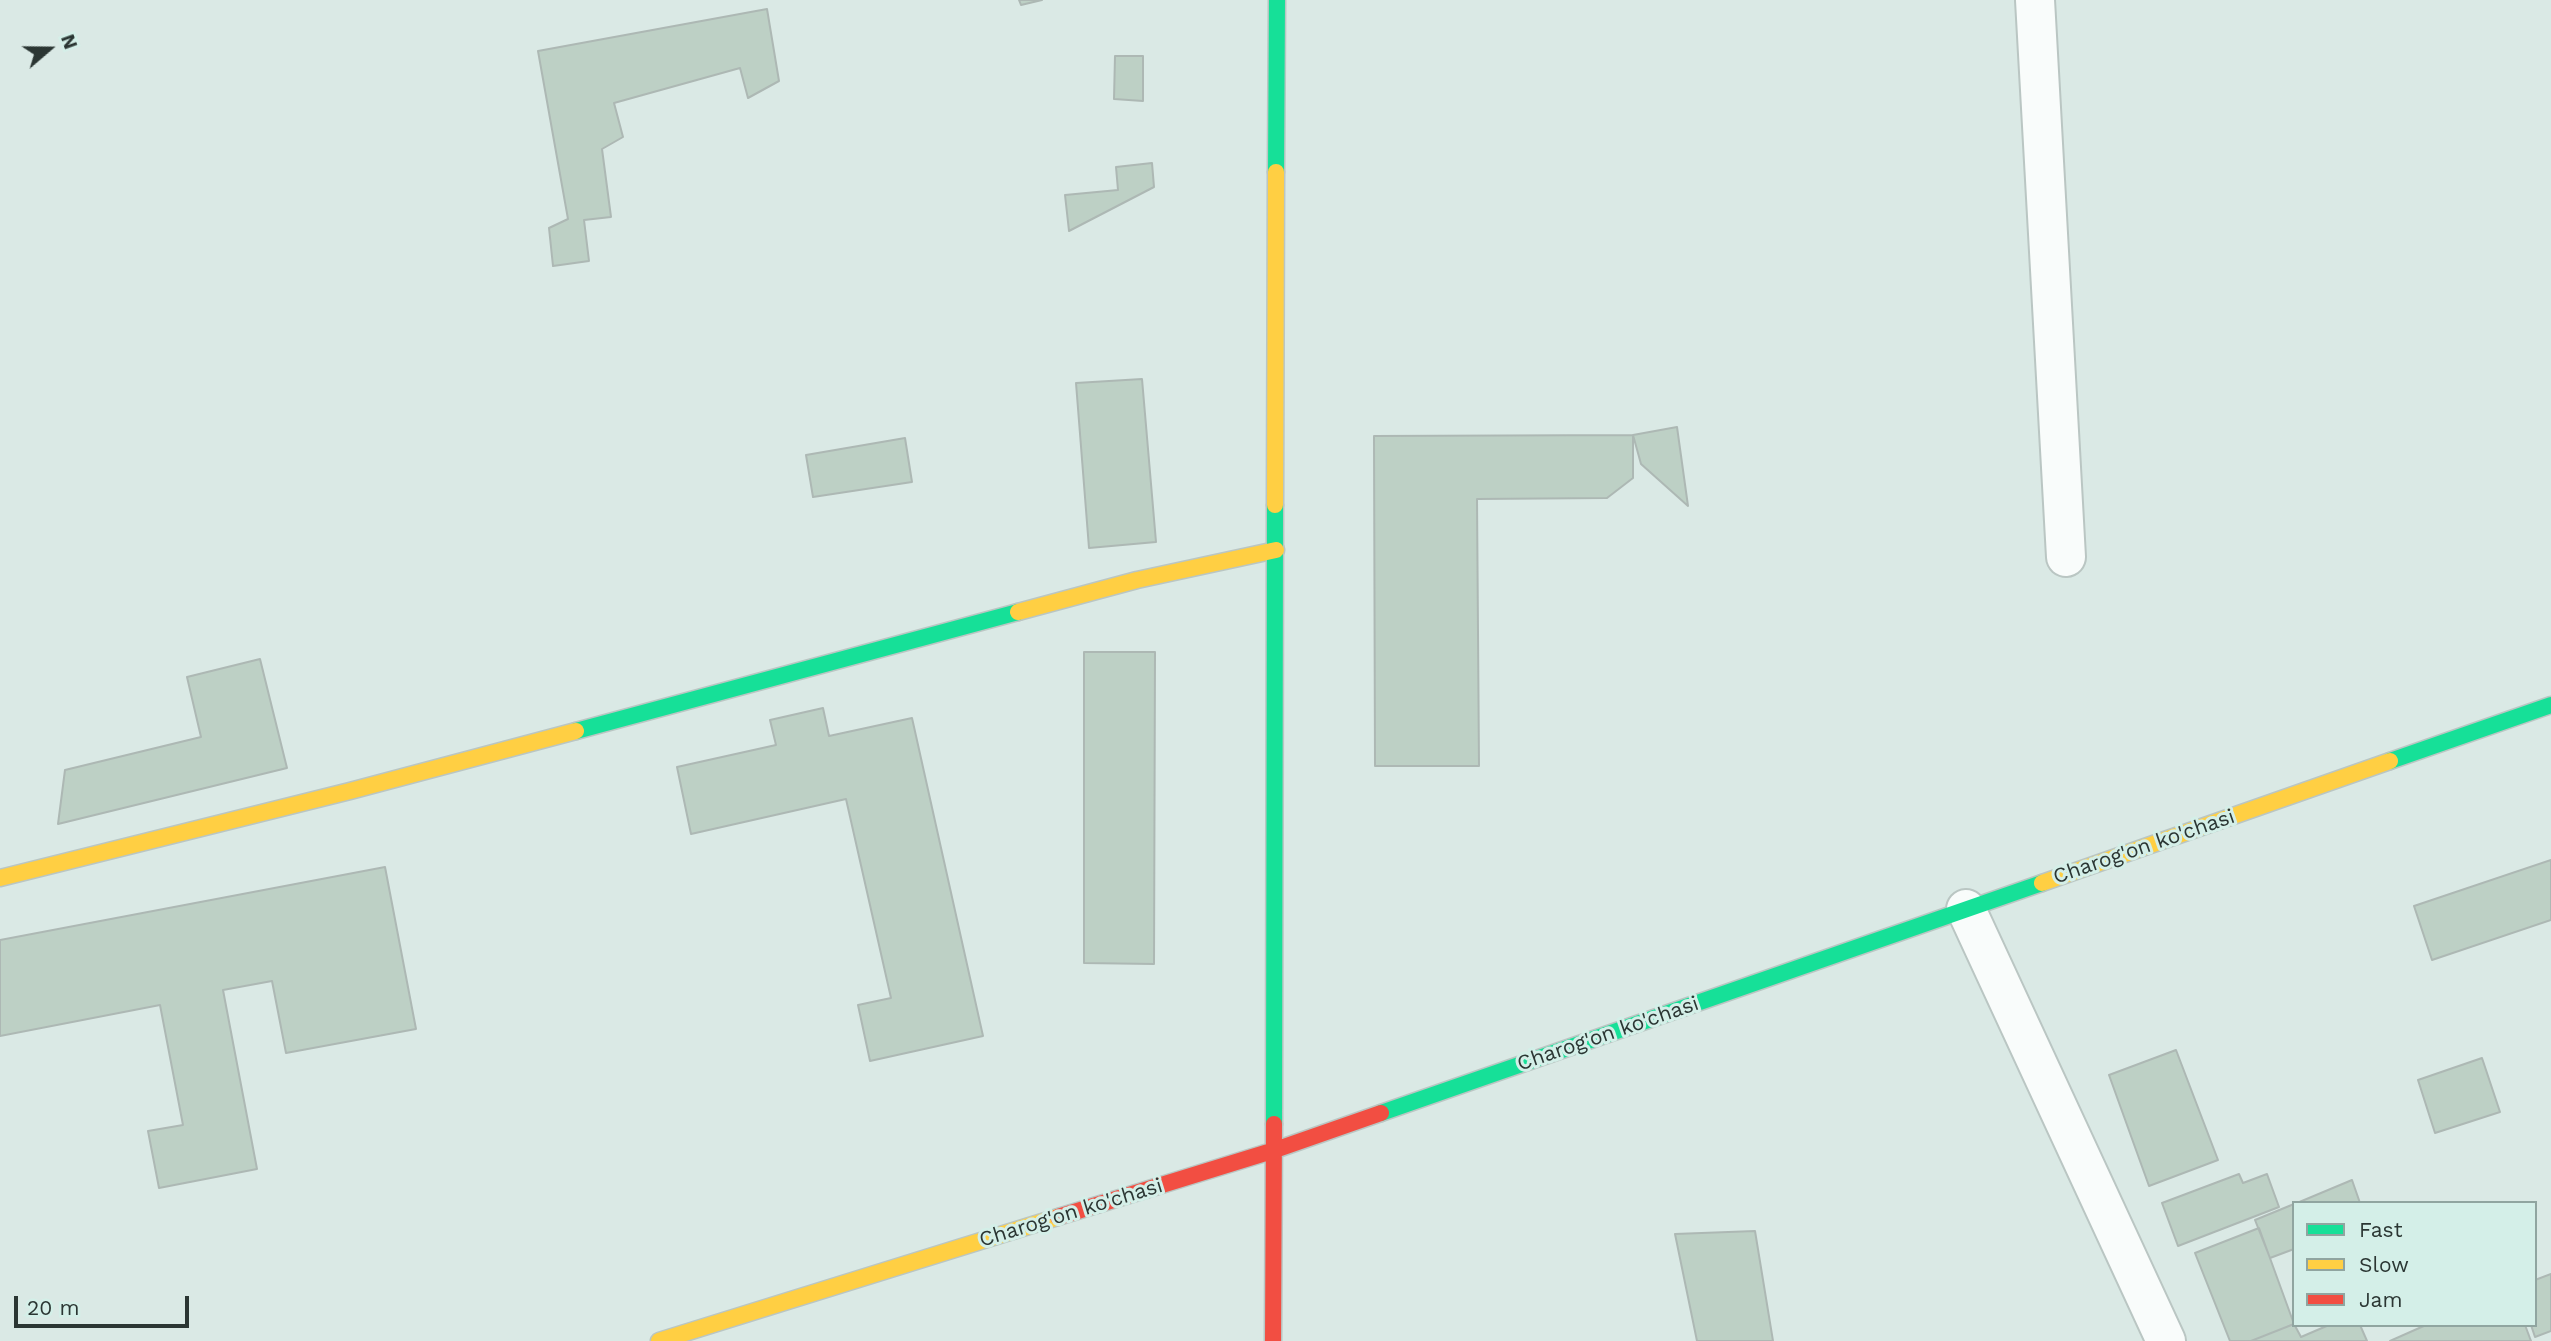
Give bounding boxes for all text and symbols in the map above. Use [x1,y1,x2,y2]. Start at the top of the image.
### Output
north arrow [14,14,84,84]
text: N [56,31,82,52]
street label: Charog'on ko'chasi [2050,804,2238,890]
street label: Charog'on ko'chasi [1514,991,1702,1077]
street label: Charog'on ko'chasi [976,1173,1166,1253]
legend [2292,1201,2537,1327]
text: Fast [2359,1217,2403,1242]
text: Slow [2359,1252,2409,1277]
scale bar [18,1282,192,1326]
text: Jam [2359,1287,2402,1312]
text: 20 m [27,1295,79,1320]

